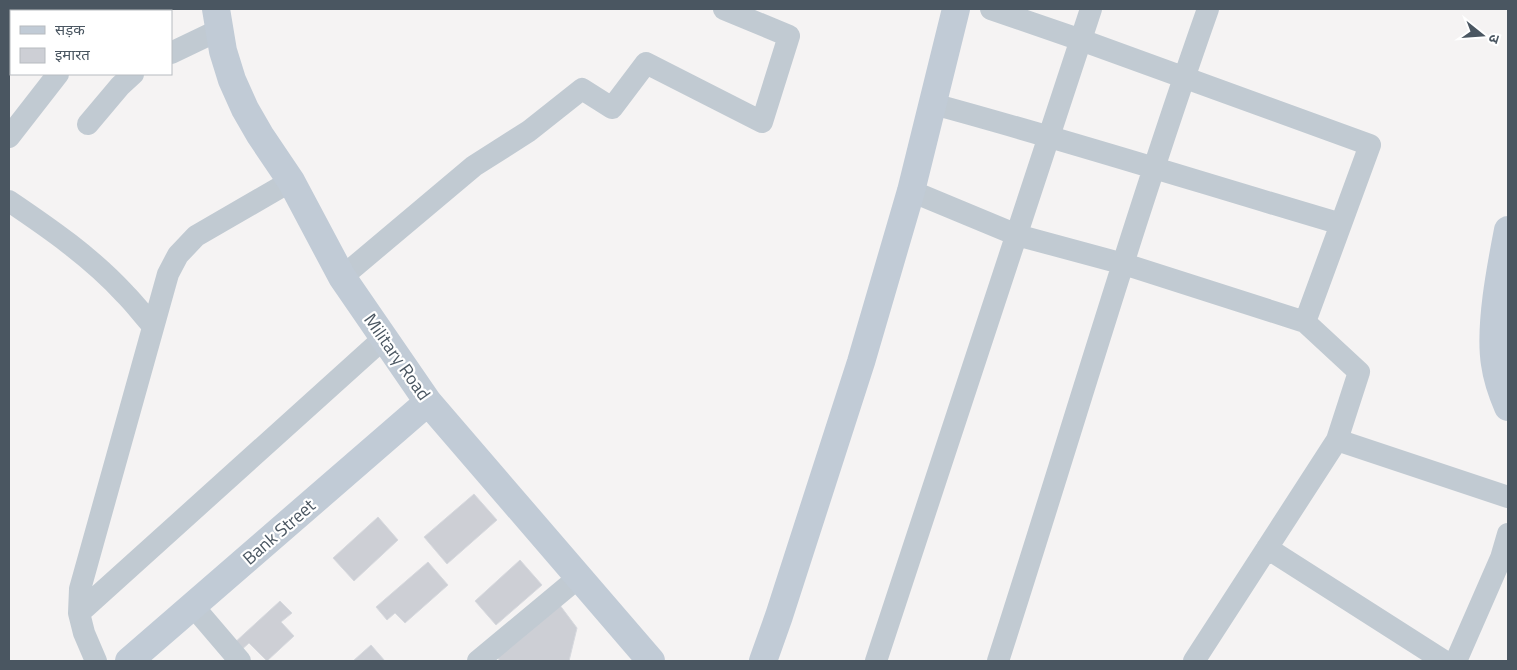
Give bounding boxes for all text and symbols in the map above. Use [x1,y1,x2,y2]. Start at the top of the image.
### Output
legend [10,10,172,75]
north arrow [1457,10,1507,60]
text: सड़क [55,18,85,41]
text: उ [1483,32,1506,47]
text: इमारत [55,43,90,66]
street label: Military Road [358,308,437,406]
street label: Bank Street [236,492,322,571]

